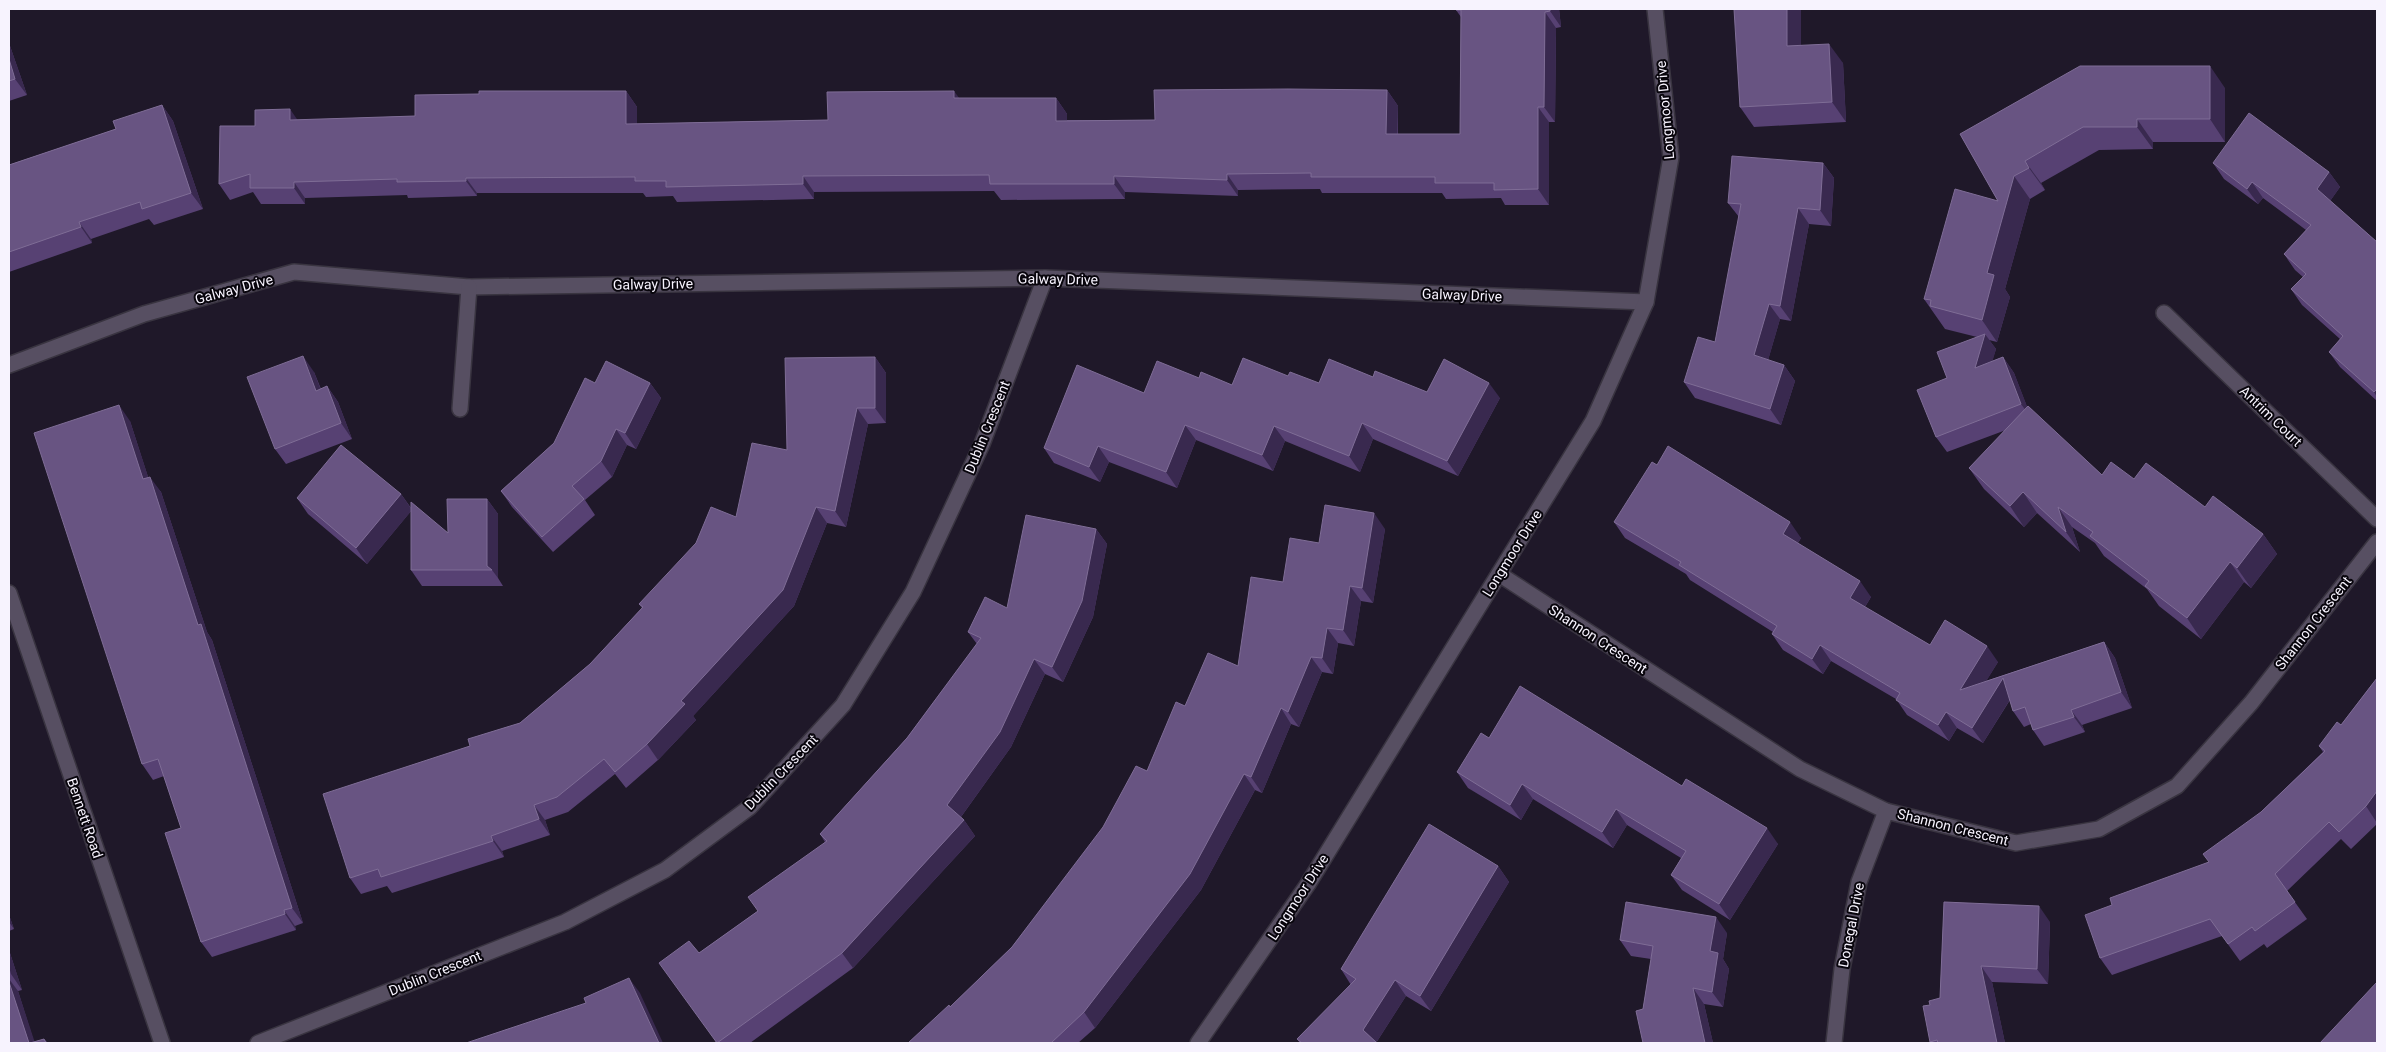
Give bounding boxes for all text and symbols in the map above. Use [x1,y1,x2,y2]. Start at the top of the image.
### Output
street label: Longmoor Drive [1653,60,1677,160]
street label: Galway Drive [1018,270,1098,288]
street label: Galway Drive [193,271,275,307]
street label: Galway Drive [613,275,693,293]
street label: Galway Drive [1422,286,1502,304]
street label: Dublin Crescent [961,378,1013,476]
street label: Antrim Court [2237,383,2306,450]
street label: Longmoor Drive [1479,507,1545,599]
street label: Shannon Crescent [2272,573,2355,673]
street label: Shannon Crescent [1546,601,1650,677]
street label: Dublin Crescent [741,731,821,813]
street label: Bennett Road [64,776,106,860]
street label: Shannon Crescent [1896,805,2011,849]
street label: Longmoor Drive [1264,851,1332,943]
street label: Donegal Drive [1835,881,1867,969]
street label: Dublin Crescent [386,947,484,999]

